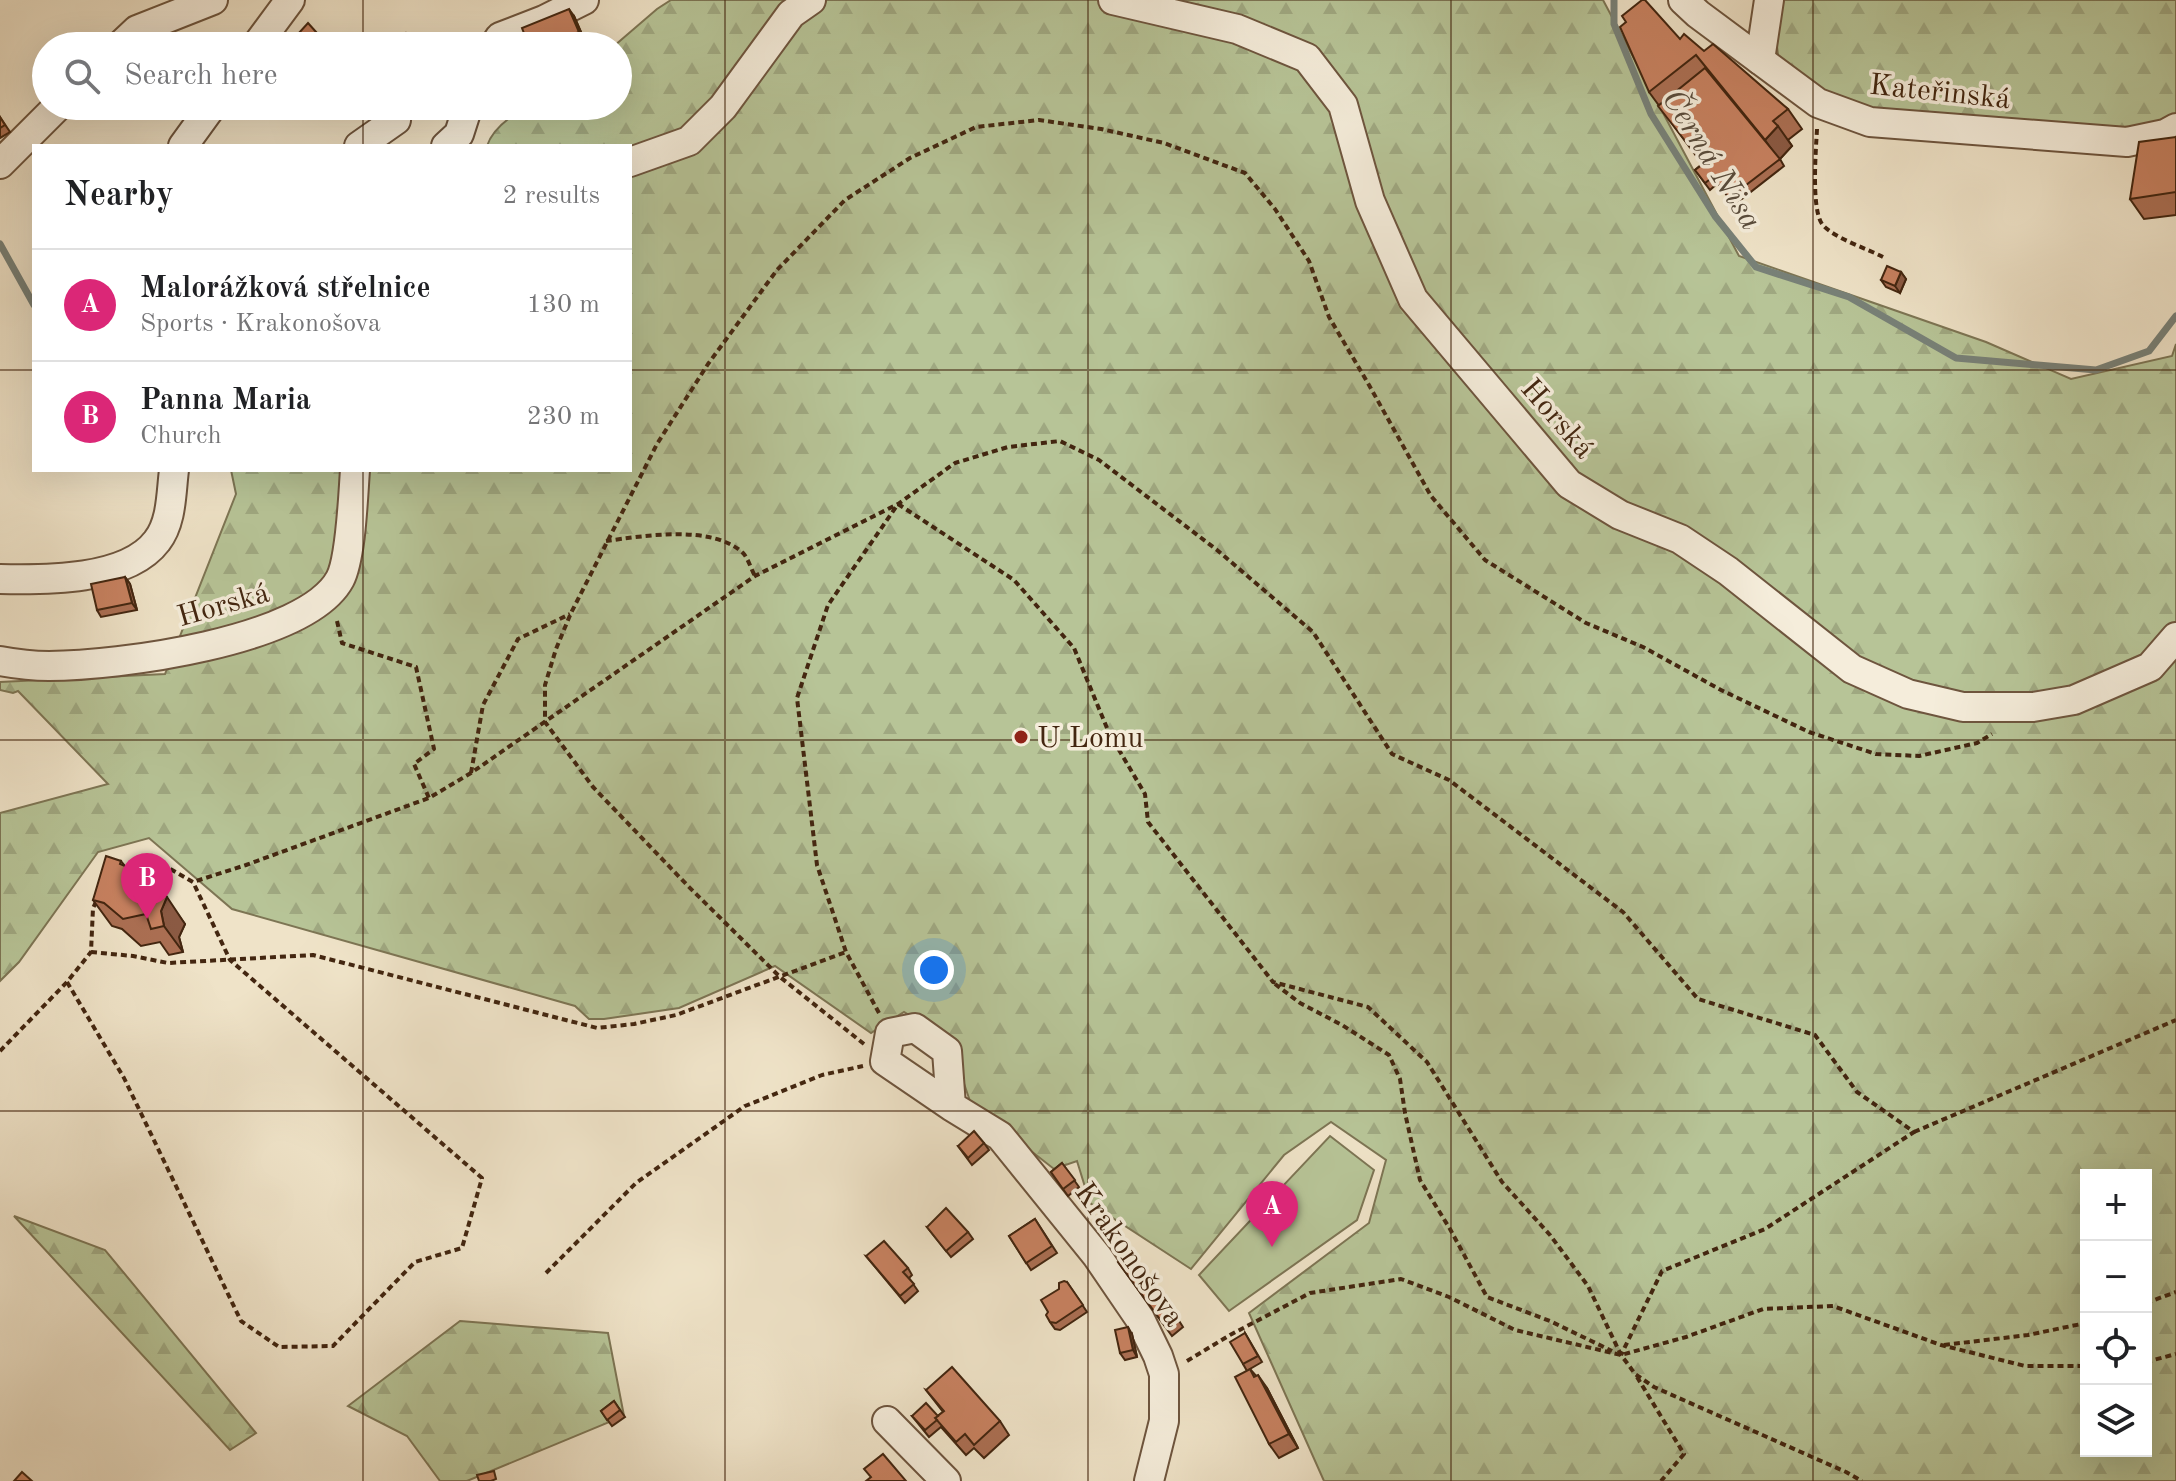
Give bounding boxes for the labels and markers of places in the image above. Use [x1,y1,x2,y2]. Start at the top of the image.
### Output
place label: U Lomu [1037,724,1144,754]
marker: U Lomu [1012,728,1030,746]
pin: B [121,853,173,919]
pin: A [1246,1181,1298,1247]

